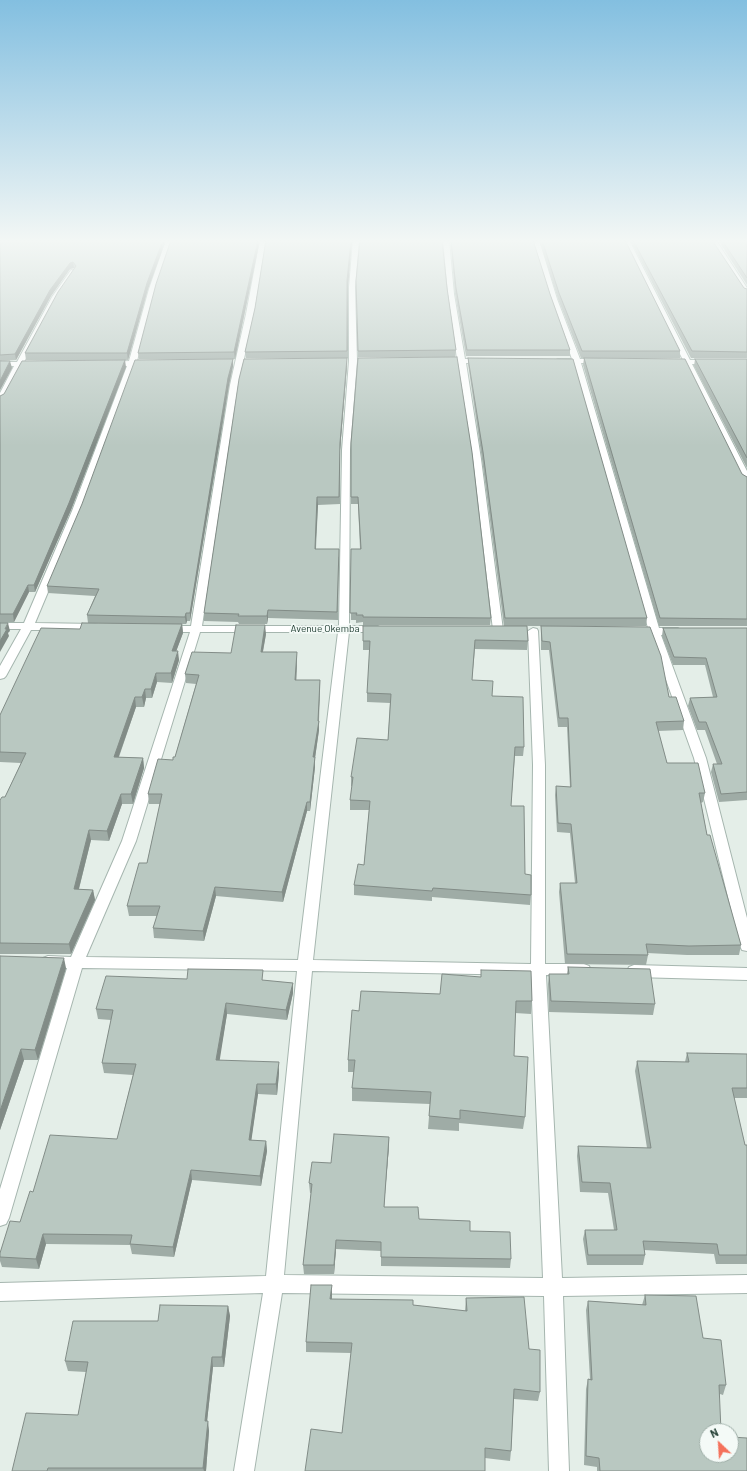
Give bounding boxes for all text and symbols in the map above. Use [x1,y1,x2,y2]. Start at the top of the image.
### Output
street label: Avenue Okemba [291,623,359,635]
north arrow [699,1423,739,1463]
text: N [708,1425,720,1440]

